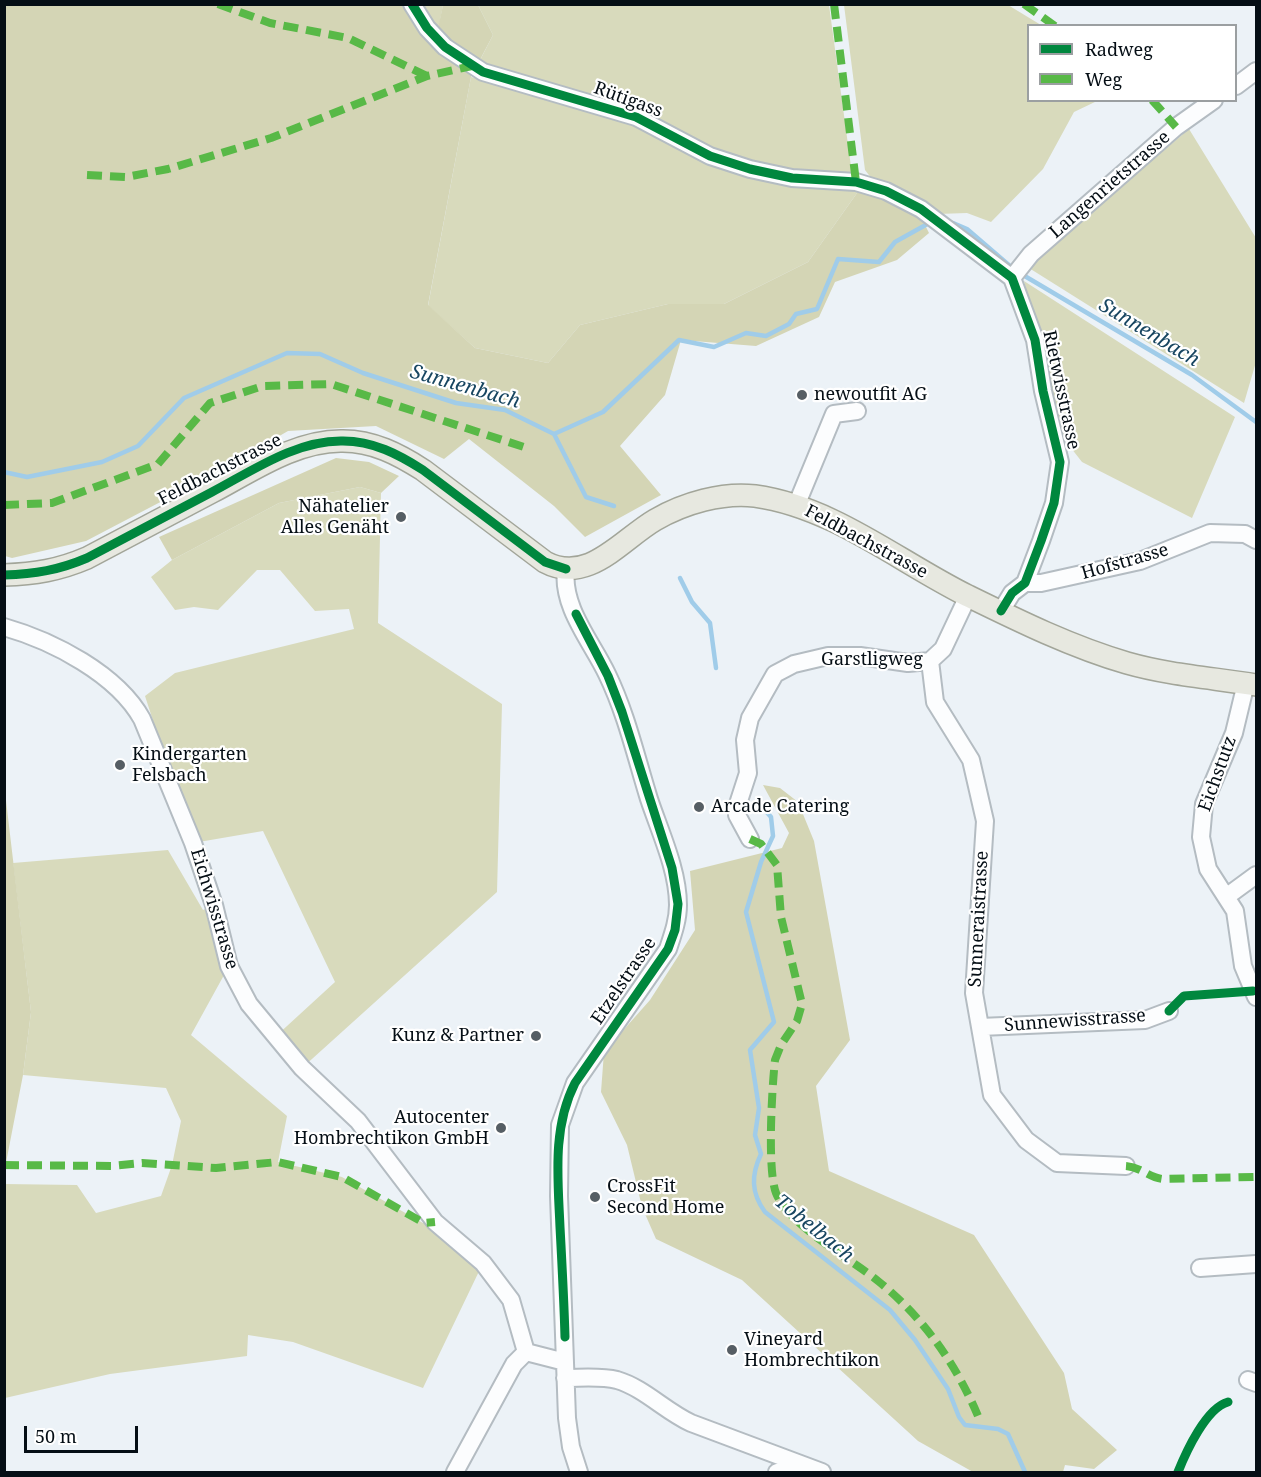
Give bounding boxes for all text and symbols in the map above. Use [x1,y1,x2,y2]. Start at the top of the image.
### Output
legend [1027,24,1237,102]
text: Radweg [1085,37,1153,61]
text: Weg [1085,67,1122,91]
street label: Rütigass [591,78,665,122]
street label: Langenrietstrasse [1045,127,1175,243]
water label: Sunnenbach [1094,294,1204,372]
street label: Rietwisstrasse [1038,328,1084,452]
water label: Sunnenbach [407,360,523,414]
place label: newoutfit AG [814,384,927,406]
marker: newoutfit AG [795,388,809,402]
street label: Feldbachstrasse [154,429,286,511]
place label: Nähatelier Alles Genäht [281,496,389,538]
street label: Feldbachstrasse [801,500,931,584]
marker: Nähatelier Alles Genäht [394,510,408,524]
street label: Hofstrasse [1079,539,1171,585]
street label: Garstligweg [821,649,923,671]
street label: Eichstutz [1194,733,1242,815]
place label: Kindergarten Felsbach [132,744,247,786]
marker: Kindergarten Felsbach [113,758,127,772]
place label: Arcade Catering [711,796,849,818]
marker: Arcade Catering [692,800,706,814]
street label: Eichwisstrasse [185,846,243,972]
street label: Sunneraistrasse [965,850,993,988]
street label: Etzelstrasse [587,933,661,1029]
street label: Sunnewisstrasse [1003,1005,1147,1037]
place label: Kunz & Partner [391,1025,524,1047]
marker: Kunz & Partner [529,1029,543,1043]
place label: Autocenter Hombrechtikon GmbH [294,1107,489,1150]
marker: Autocenter Hombrechtikon GmbH [494,1121,508,1135]
place label: CrossFit Second Home [607,1176,724,1218]
marker: CrossFit Second Home [588,1190,602,1204]
water label: Tobelbach [770,1190,858,1268]
place label: Vineyard Hombrechtikon [744,1329,879,1372]
marker: Vineyard Hombrechtikon [725,1343,739,1357]
scale bar [27,1414,141,1452]
text: 50 m [35,1424,77,1448]

